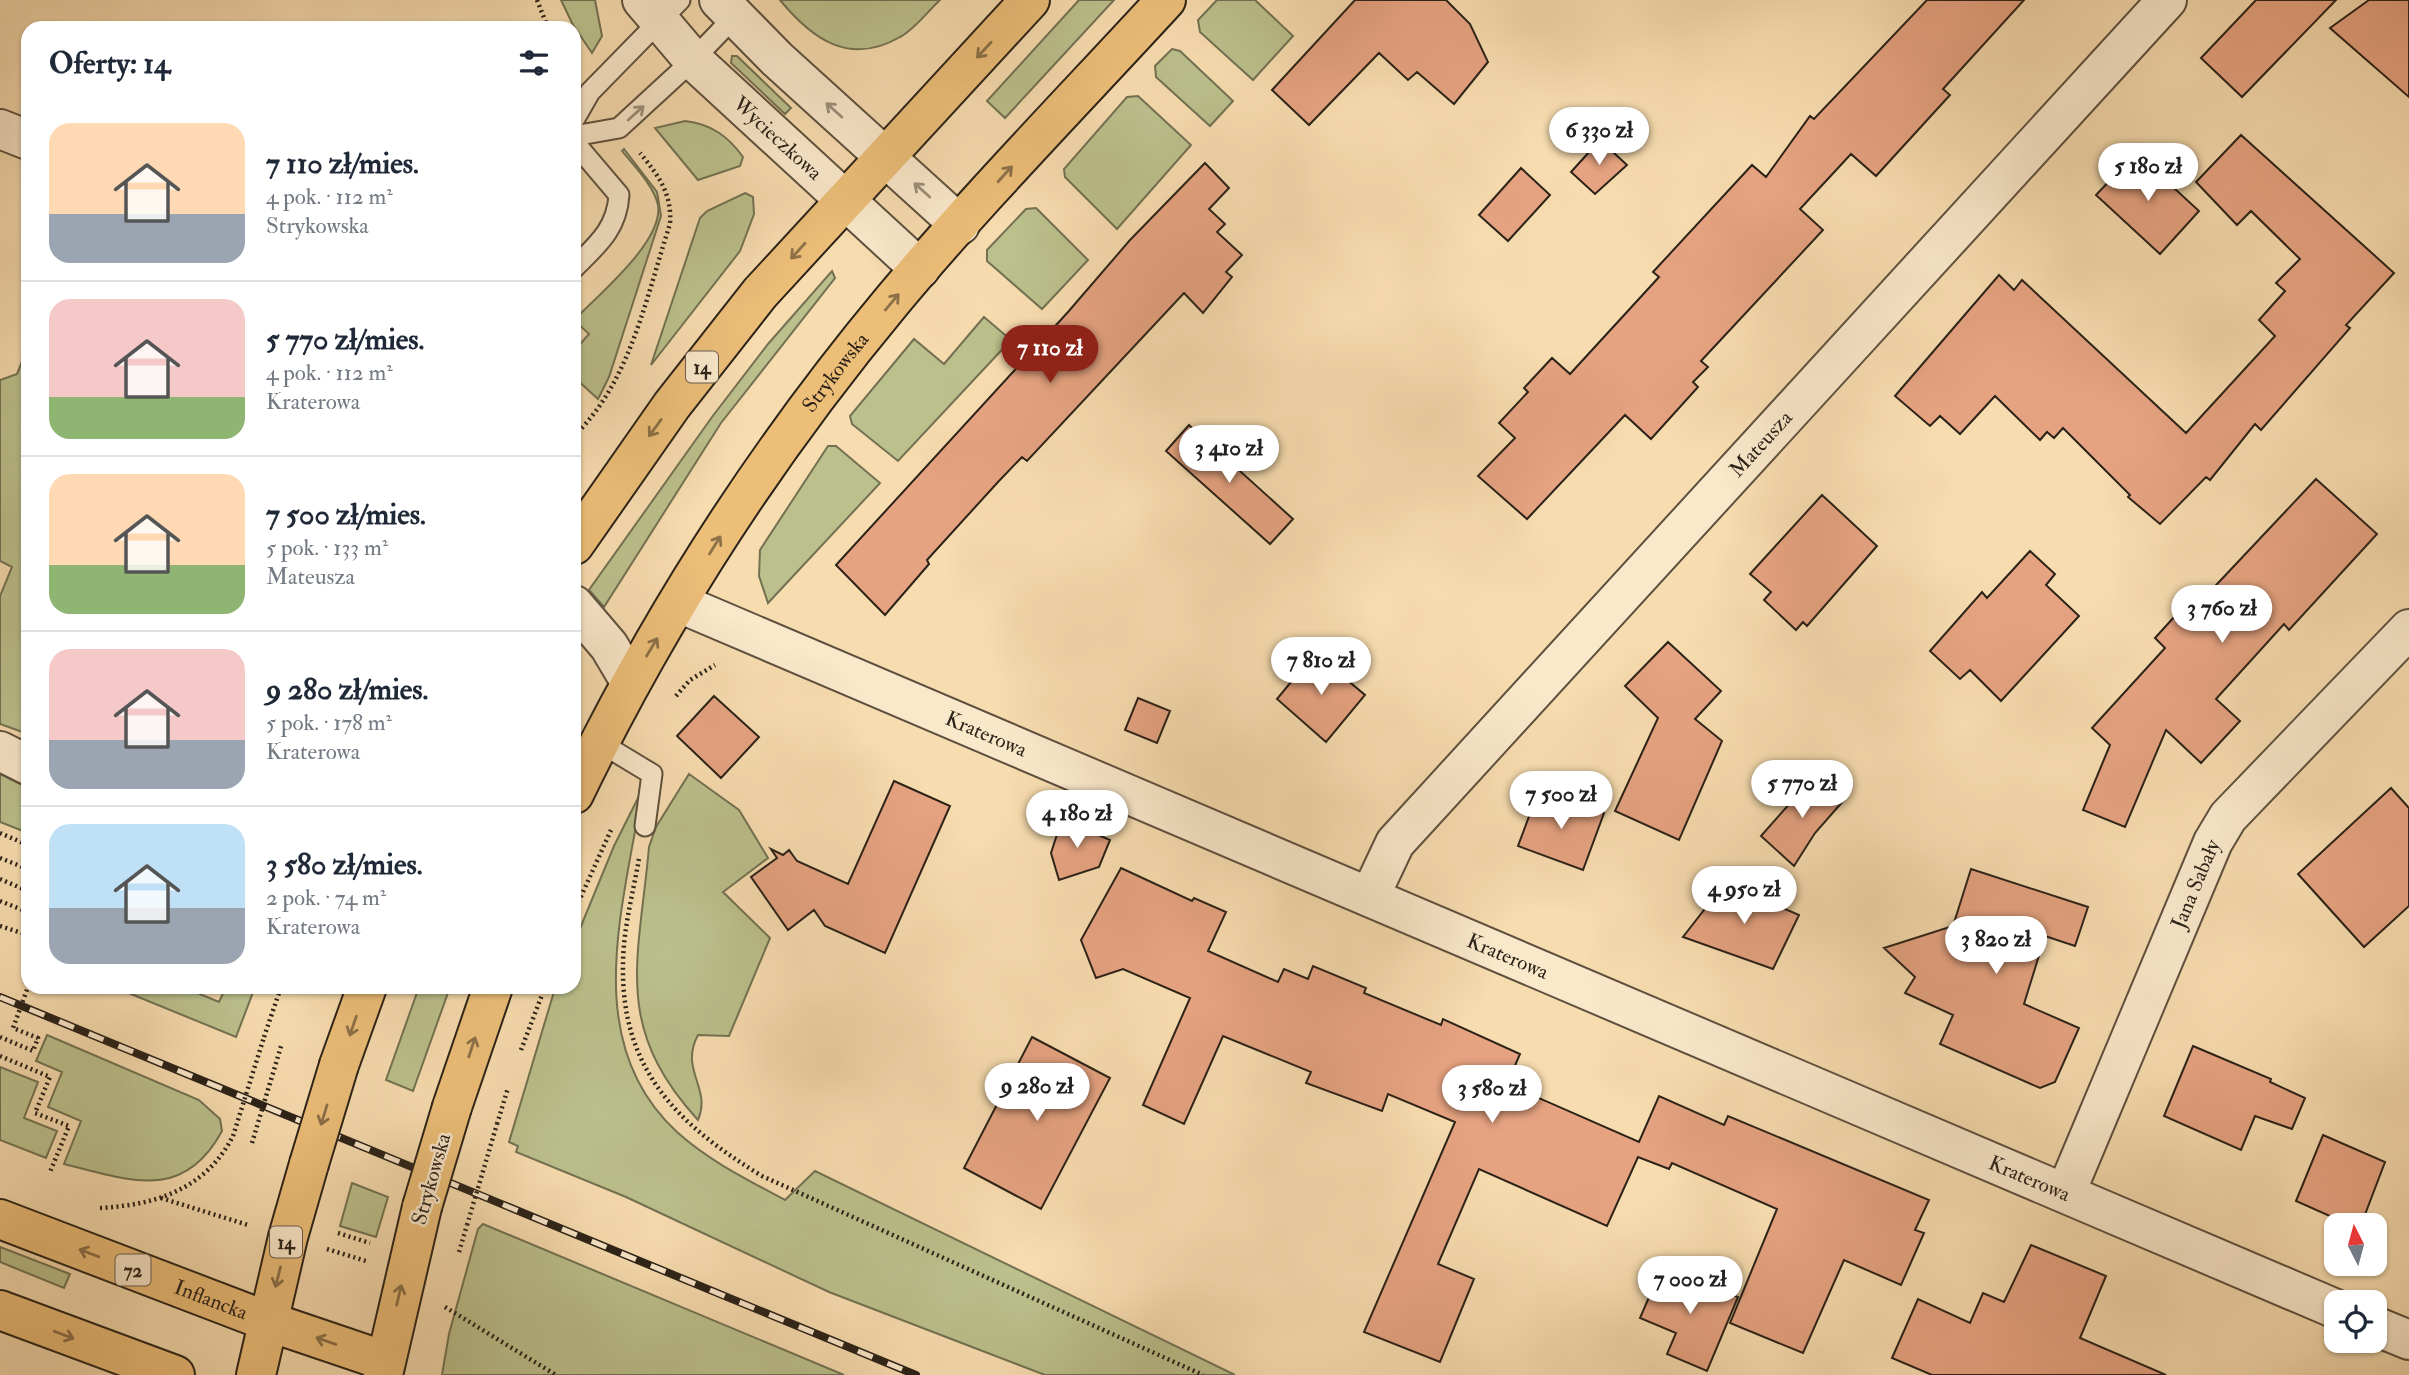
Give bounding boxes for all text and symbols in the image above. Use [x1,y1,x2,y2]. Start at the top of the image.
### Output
one-way arrow [975,41,992,58]
icon: filters [515,44,553,82]
text: Oferty: 14 [49,45,170,82]
street label: Wycieczkowa [726,90,828,187]
one-way arrow [826,102,843,119]
one-way arrow [627,105,645,121]
pin: 6 330 zł [1527,108,1671,167]
text: 6 330 zł [1565,115,1633,144]
pin: 5 180 zł [2076,144,2220,203]
text: 7 110 zł/mies. [266,145,419,182]
icon: home [105,151,189,235]
text: 5 180 zł [2114,151,2182,180]
one-way arrow [997,166,1014,183]
text: 4 pok. · 112 m² [266,182,393,211]
one-way arrow [914,182,931,199]
text: Strykowska [266,211,369,240]
one-way arrow [790,241,806,259]
one-way arrow [884,293,900,311]
text: 5 770 zł/mies. [266,321,424,358]
pin: 7 110 zł [978,326,1122,385]
icon: home [105,327,189,411]
street label: Strykowska [796,327,875,418]
text: 7 110 zł [1017,333,1083,362]
road number: 14 [686,352,718,382]
text: 4 pok. · 112 m² [266,358,393,387]
text: Kraterowa [266,387,360,416]
street label: Mateusza [1724,405,1799,483]
one-way arrow [648,418,662,437]
pin: 3 410 zł [1157,426,1301,485]
text: 3 410 zł [1195,433,1263,462]
text: 7 500 zł/mies. [266,496,426,533]
icon: home [105,502,189,586]
text: 5 pok. · 133 m² [266,533,388,562]
one-way arrow [709,535,723,555]
text: Mateusza [266,562,355,591]
pin: 3 760 zł [2150,586,2294,645]
text: 3 760 zł [2187,593,2257,622]
one-way arrow [645,638,659,658]
pin: 7 810 zł [1249,638,1393,697]
text: 7 810 zł [1287,645,1355,674]
text: 9 280 zł/mies. [266,671,428,708]
icon: home [105,677,189,761]
street label: Kraterowa [941,705,1031,764]
text: 5 pok. · 178 m² [266,708,392,737]
text: Kraterowa [266,737,360,766]
pin: 5 770 zł [1730,760,1874,820]
text: 5 770 zł [1767,768,1837,797]
pin: 7 500 zł [1489,772,1633,831]
text: 7 500 zł [1526,779,1596,808]
pin: 4 180 zł [1005,790,1149,850]
text: 4 180 zł [1042,798,1112,827]
street label: Jana Sabały [2165,835,2227,934]
text: 3 580 zł/mies. [266,846,423,883]
icon: home [105,852,189,936]
pin: 4 950 zł [1672,866,1816,926]
text: 4 950 zł [1708,874,1780,903]
text: 2 pok. · 74 m² [266,883,386,912]
text: Kraterowa [266,912,360,941]
pin: 3 820 zł [1924,916,2068,976]
text: 3 820 zł [1961,924,2031,953]
street label: Kraterowa [1463,927,1553,986]
one-way arrow [346,1014,358,1036]
one-way arrow [466,1036,479,1058]
pin: 9 280 zł [965,1064,1109,1123]
pin: 3 580 zł [1420,1066,1564,1125]
text: 9 280 zł [1001,1071,1073,1100]
text: 3 580 zł [1458,1073,1526,1102]
one-way arrow [317,1103,330,1125]
street label: Strykowska [406,1130,457,1228]
street label: Kraterowa [1984,1150,2075,1208]
north arrow [2324,1213,2387,1276]
map controls [2324,1213,2387,1353]
road number: 14 [270,1226,302,1258]
one-way arrow [78,1246,100,1259]
road number: 72 [116,1254,150,1286]
pin: 7 000 zł [1618,1256,1762,1316]
text: 7 000 zł [1654,1264,1726,1293]
one-way arrow [271,1266,284,1288]
street label: Inflancka [170,1274,252,1327]
one-way arrow [393,1284,407,1307]
button: locate [2324,1290,2387,1353]
one-way arrow [52,1330,74,1343]
one-way arrow [315,1334,337,1347]

